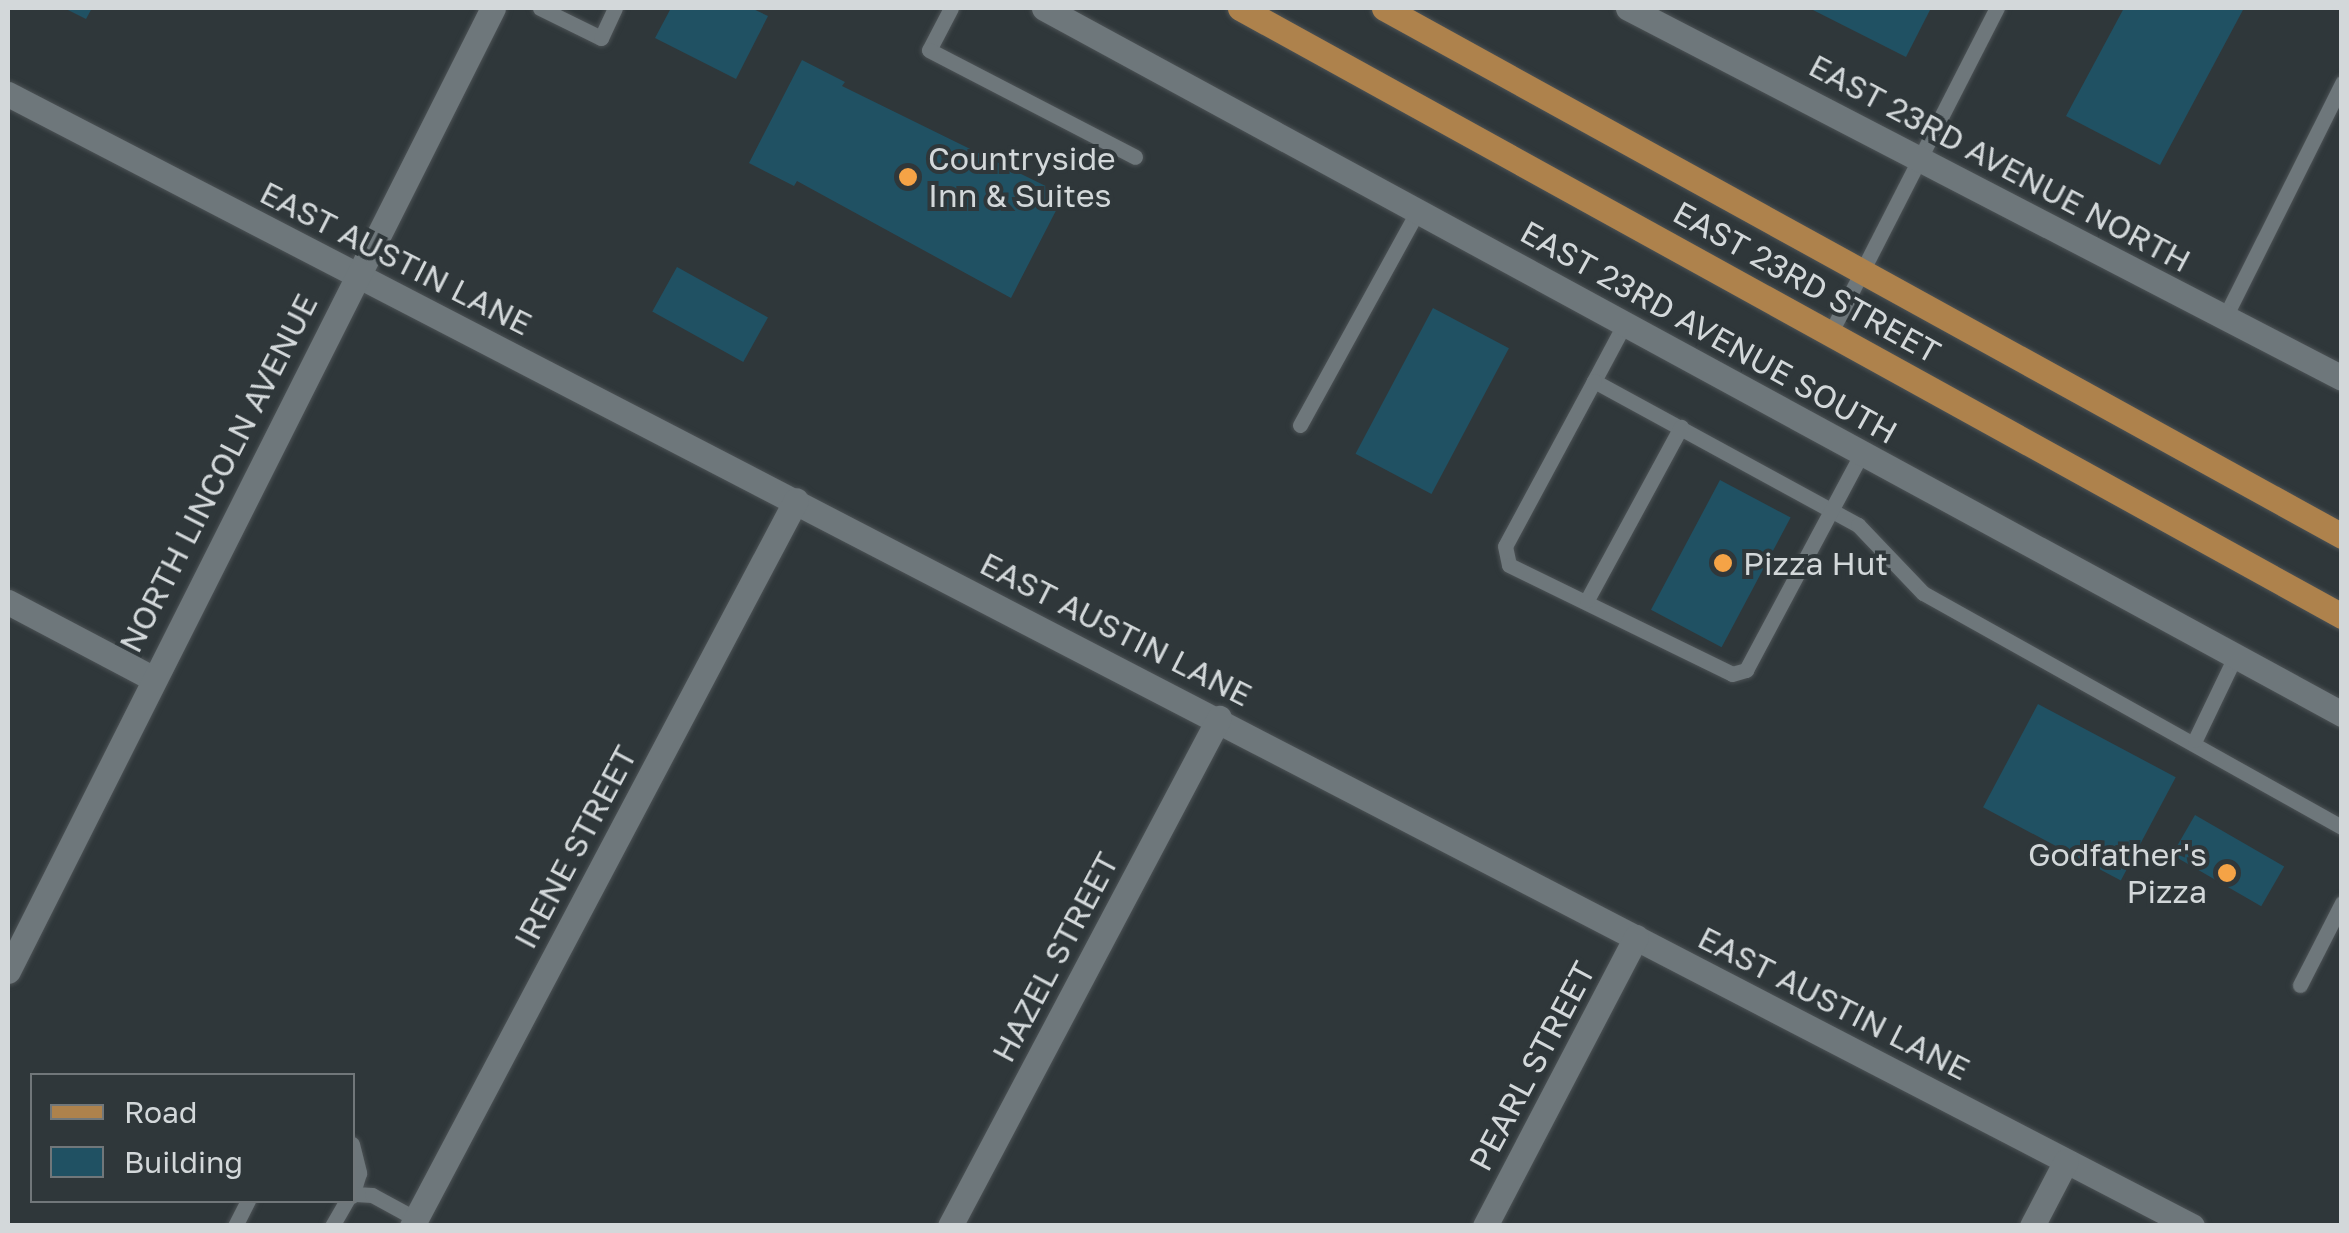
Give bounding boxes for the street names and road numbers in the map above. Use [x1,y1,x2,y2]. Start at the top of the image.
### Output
street label: EAST 23RD AVENUE NORTH [1803,46,2197,280]
street label: EAST AUSTIN LANE [254,173,538,343]
street label: EAST 23RD STREET [1667,193,1947,371]
street label: EAST 23RD AVENUE SOUTH [1514,212,1904,452]
street label: NORTH LINCOLN AVENUE [111,287,325,659]
street label: EAST AUSTIN LANE [974,544,1258,714]
street label: IRENE STREET [505,739,645,955]
street label: HAZEL STREET [984,846,1126,1068]
street label: EAST AUSTIN LANE [1692,918,1976,1088]
street label: PEARL STREET [1461,955,1603,1177]

